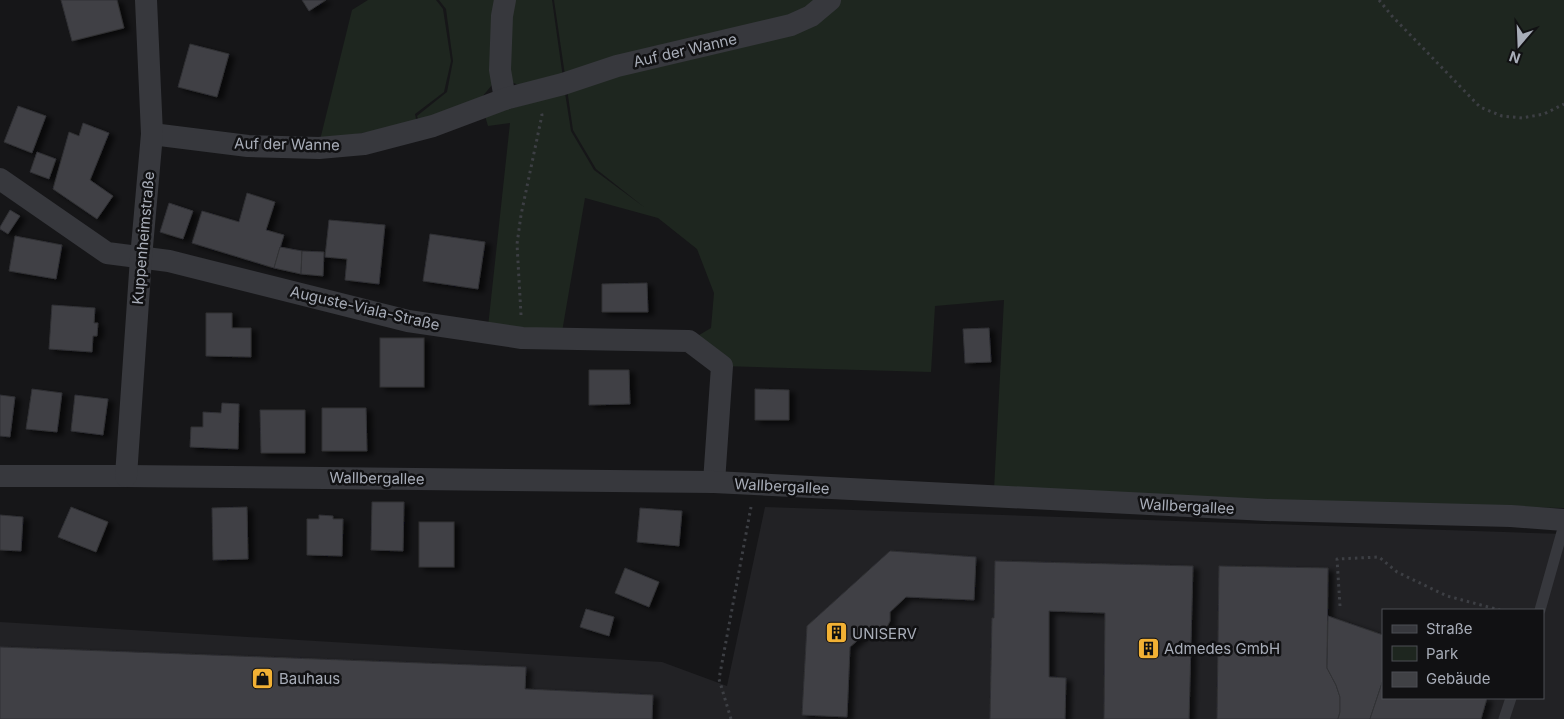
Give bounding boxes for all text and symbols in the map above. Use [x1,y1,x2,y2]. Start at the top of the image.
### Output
north arrow [1494,20,1544,70]
street label: Auf der Wanne [631,29,739,71]
text: N [1507,48,1522,68]
street label: Auf der Wanne [234,134,340,154]
street label: Kuppenheimstraße [128,171,158,305]
street label: Auguste-Viala-Straße [288,282,442,334]
street label: Wallbergallee [329,468,425,488]
street label: Wallbergallee [734,474,830,498]
street label: Wallbergallee [1139,494,1235,518]
legend [1382,609,1544,699]
text: Straße [1426,619,1473,638]
building icon: UNISERV [824,621,848,645]
place label: UNISERV [852,624,917,643]
building icon: Admedes GmbH [1136,636,1160,660]
place label: Admedes GmbH [1164,639,1280,658]
text: Park [1426,644,1459,663]
shop icon: Bauhaus [251,666,275,690]
place label: Bauhaus [279,669,340,688]
text: Gebäude [1426,669,1491,688]

